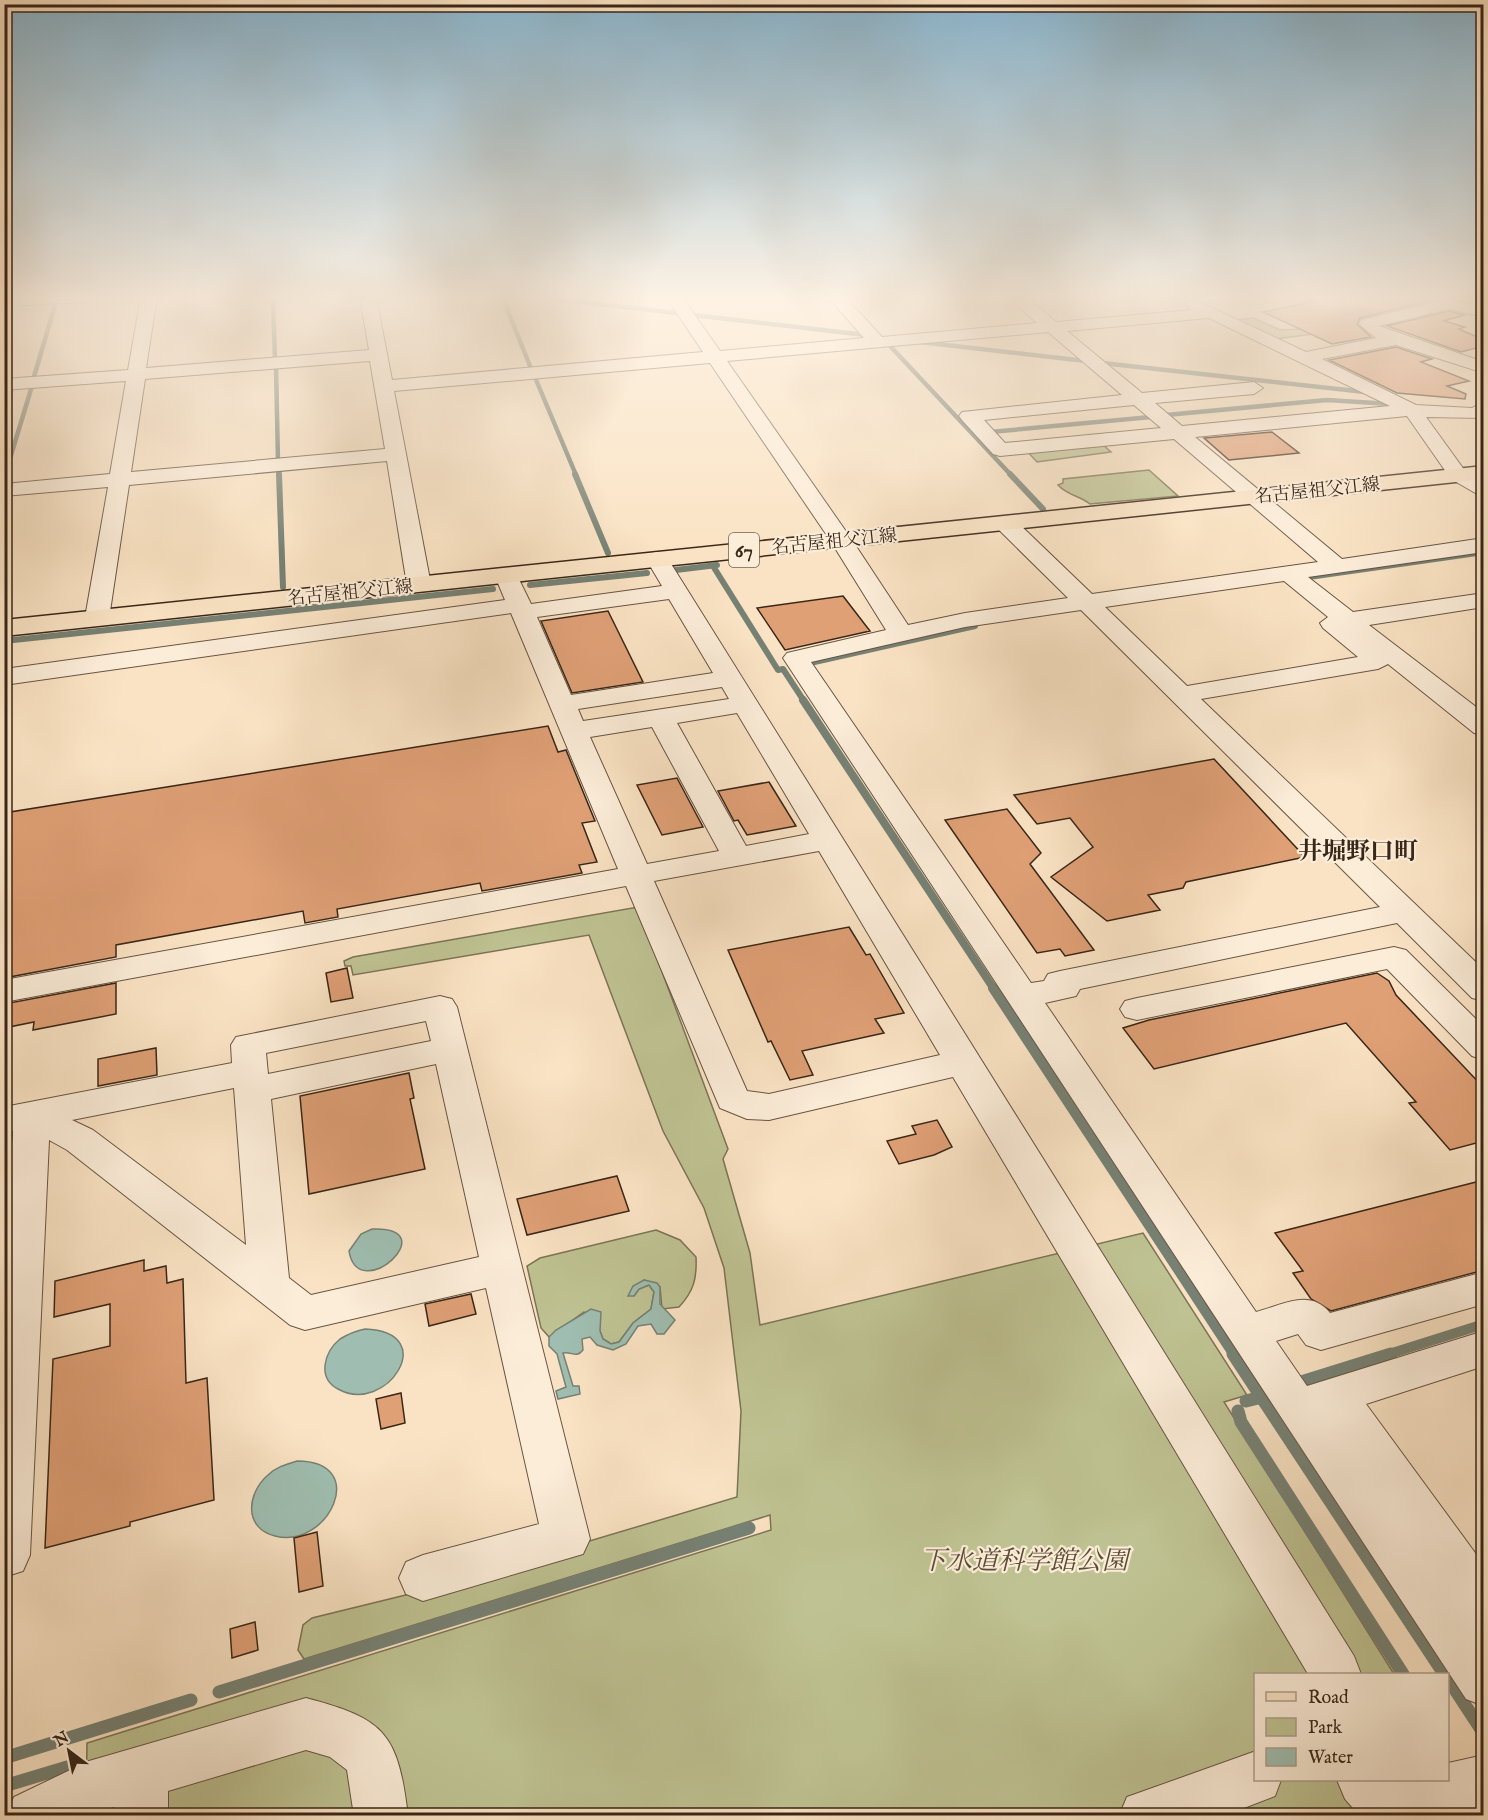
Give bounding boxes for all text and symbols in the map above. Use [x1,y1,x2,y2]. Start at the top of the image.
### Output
street label: 名古屋祖父江線 [1253,473,1381,510]
street label: 名古屋祖父江線 [770,524,898,561]
road number: 67 [729,533,759,567]
street label: 名古屋祖父江線 [286,575,414,612]
district label: 井堀野口町 [1298,837,1418,868]
park label: 下水道科学館公園 [920,1545,1132,1578]
legend [1254,1673,1449,1781]
text: Road [1308,1687,1349,1710]
text: Park [1308,1717,1343,1740]
north arrow [39,1721,99,1781]
text: N [50,1728,73,1753]
text: Water [1308,1747,1353,1770]

